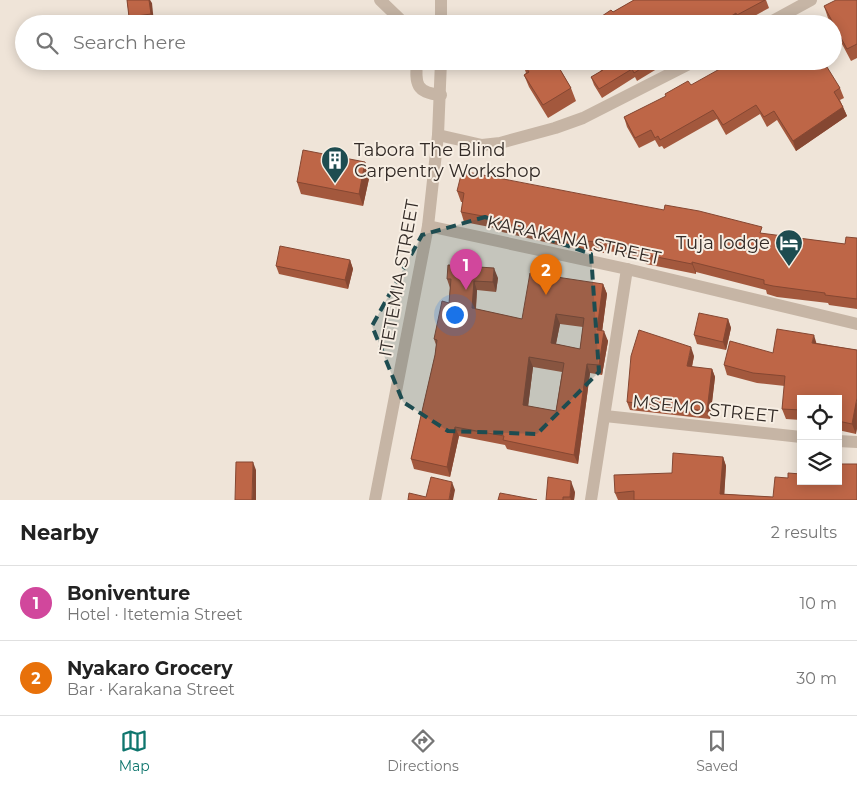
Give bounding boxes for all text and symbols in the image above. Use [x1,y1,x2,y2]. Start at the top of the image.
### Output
search box [15,15,842,70]
icon: search [33,29,61,57]
text: Search here [73,31,186,54]
place label: Tabora The Blind Carpentry Workshop [354,139,541,182]
building icon: Tabora The Blind Carpentry Workshop [320,145,350,184]
street label: ITETEMIA STREET [374,197,424,358]
street label: KARAKANA STREET [485,211,664,269]
hotel icon: Tuja lodge [774,228,804,267]
place label: Tuja lodge [676,232,770,254]
pin: 1 [450,249,482,290]
pin: 2 [530,254,562,295]
your location [442,302,468,328]
street label: MSEMO STREET [631,390,779,428]
map controls [797,395,842,485]
button: locate [797,395,842,440]
button: layers [797,440,842,485]
text: Nearby [20,520,99,545]
text: 2 results [771,523,837,542]
text: Boniventure [67,582,190,605]
text: 1 [33,594,39,613]
text: 10 m [799,594,837,613]
text: Hotel · Itetemia Street [67,605,242,624]
text: Nyakaro Grocery [67,657,233,680]
text: 2 [31,669,41,688]
text: 30 m [796,669,837,688]
text: Bar · Karakana Street [67,680,235,699]
tab: Map [119,727,150,775]
tab: Directions [387,727,459,775]
tab: Saved [696,727,738,775]

